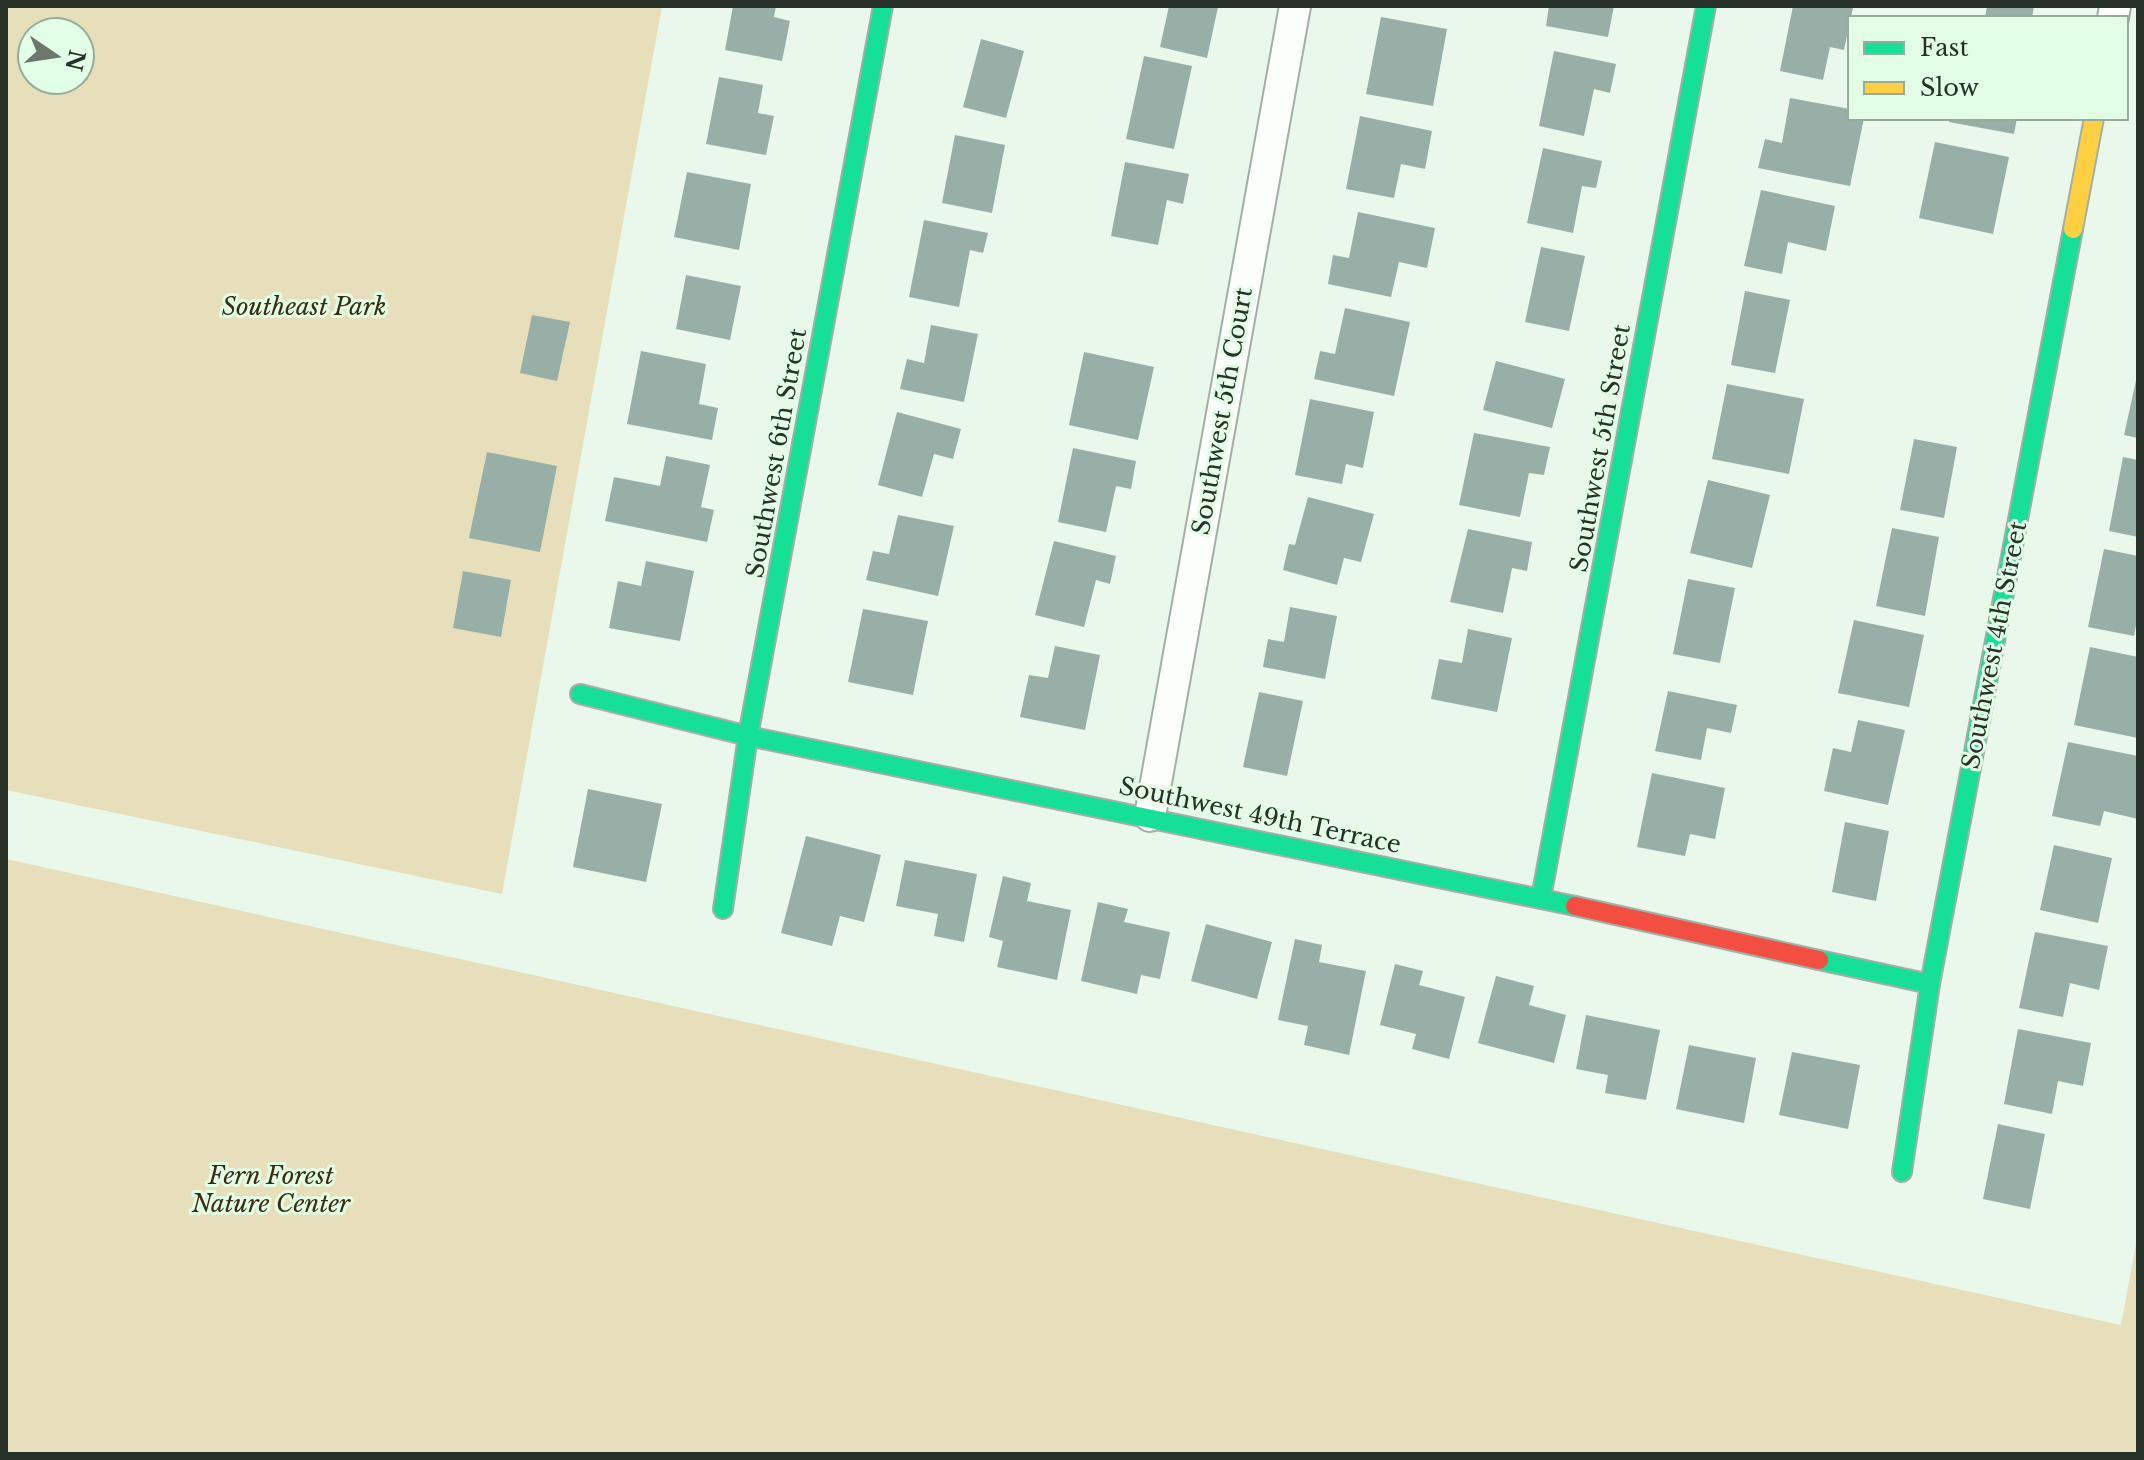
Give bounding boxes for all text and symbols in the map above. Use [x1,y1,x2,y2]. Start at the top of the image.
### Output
north arrow [16,16,96,96]
legend [1848,16,2128,120]
text: Fast [1920,33,1968,62]
text: N [59,47,90,74]
text: Slow [1920,73,1979,102]
street label: Southwest 5th Court [1186,285,1258,537]
park label: Southeast Park [222,292,386,321]
street label: Southwest 5th Street [1564,322,1636,574]
street label: Southwest 6th Street [740,326,812,580]
street label: Southwest 4th Street [1956,519,2032,771]
street label: Southwest 49th Terrace [1116,771,1404,859]
park label: Fern Forest Nature Center [191,1161,351,1218]

